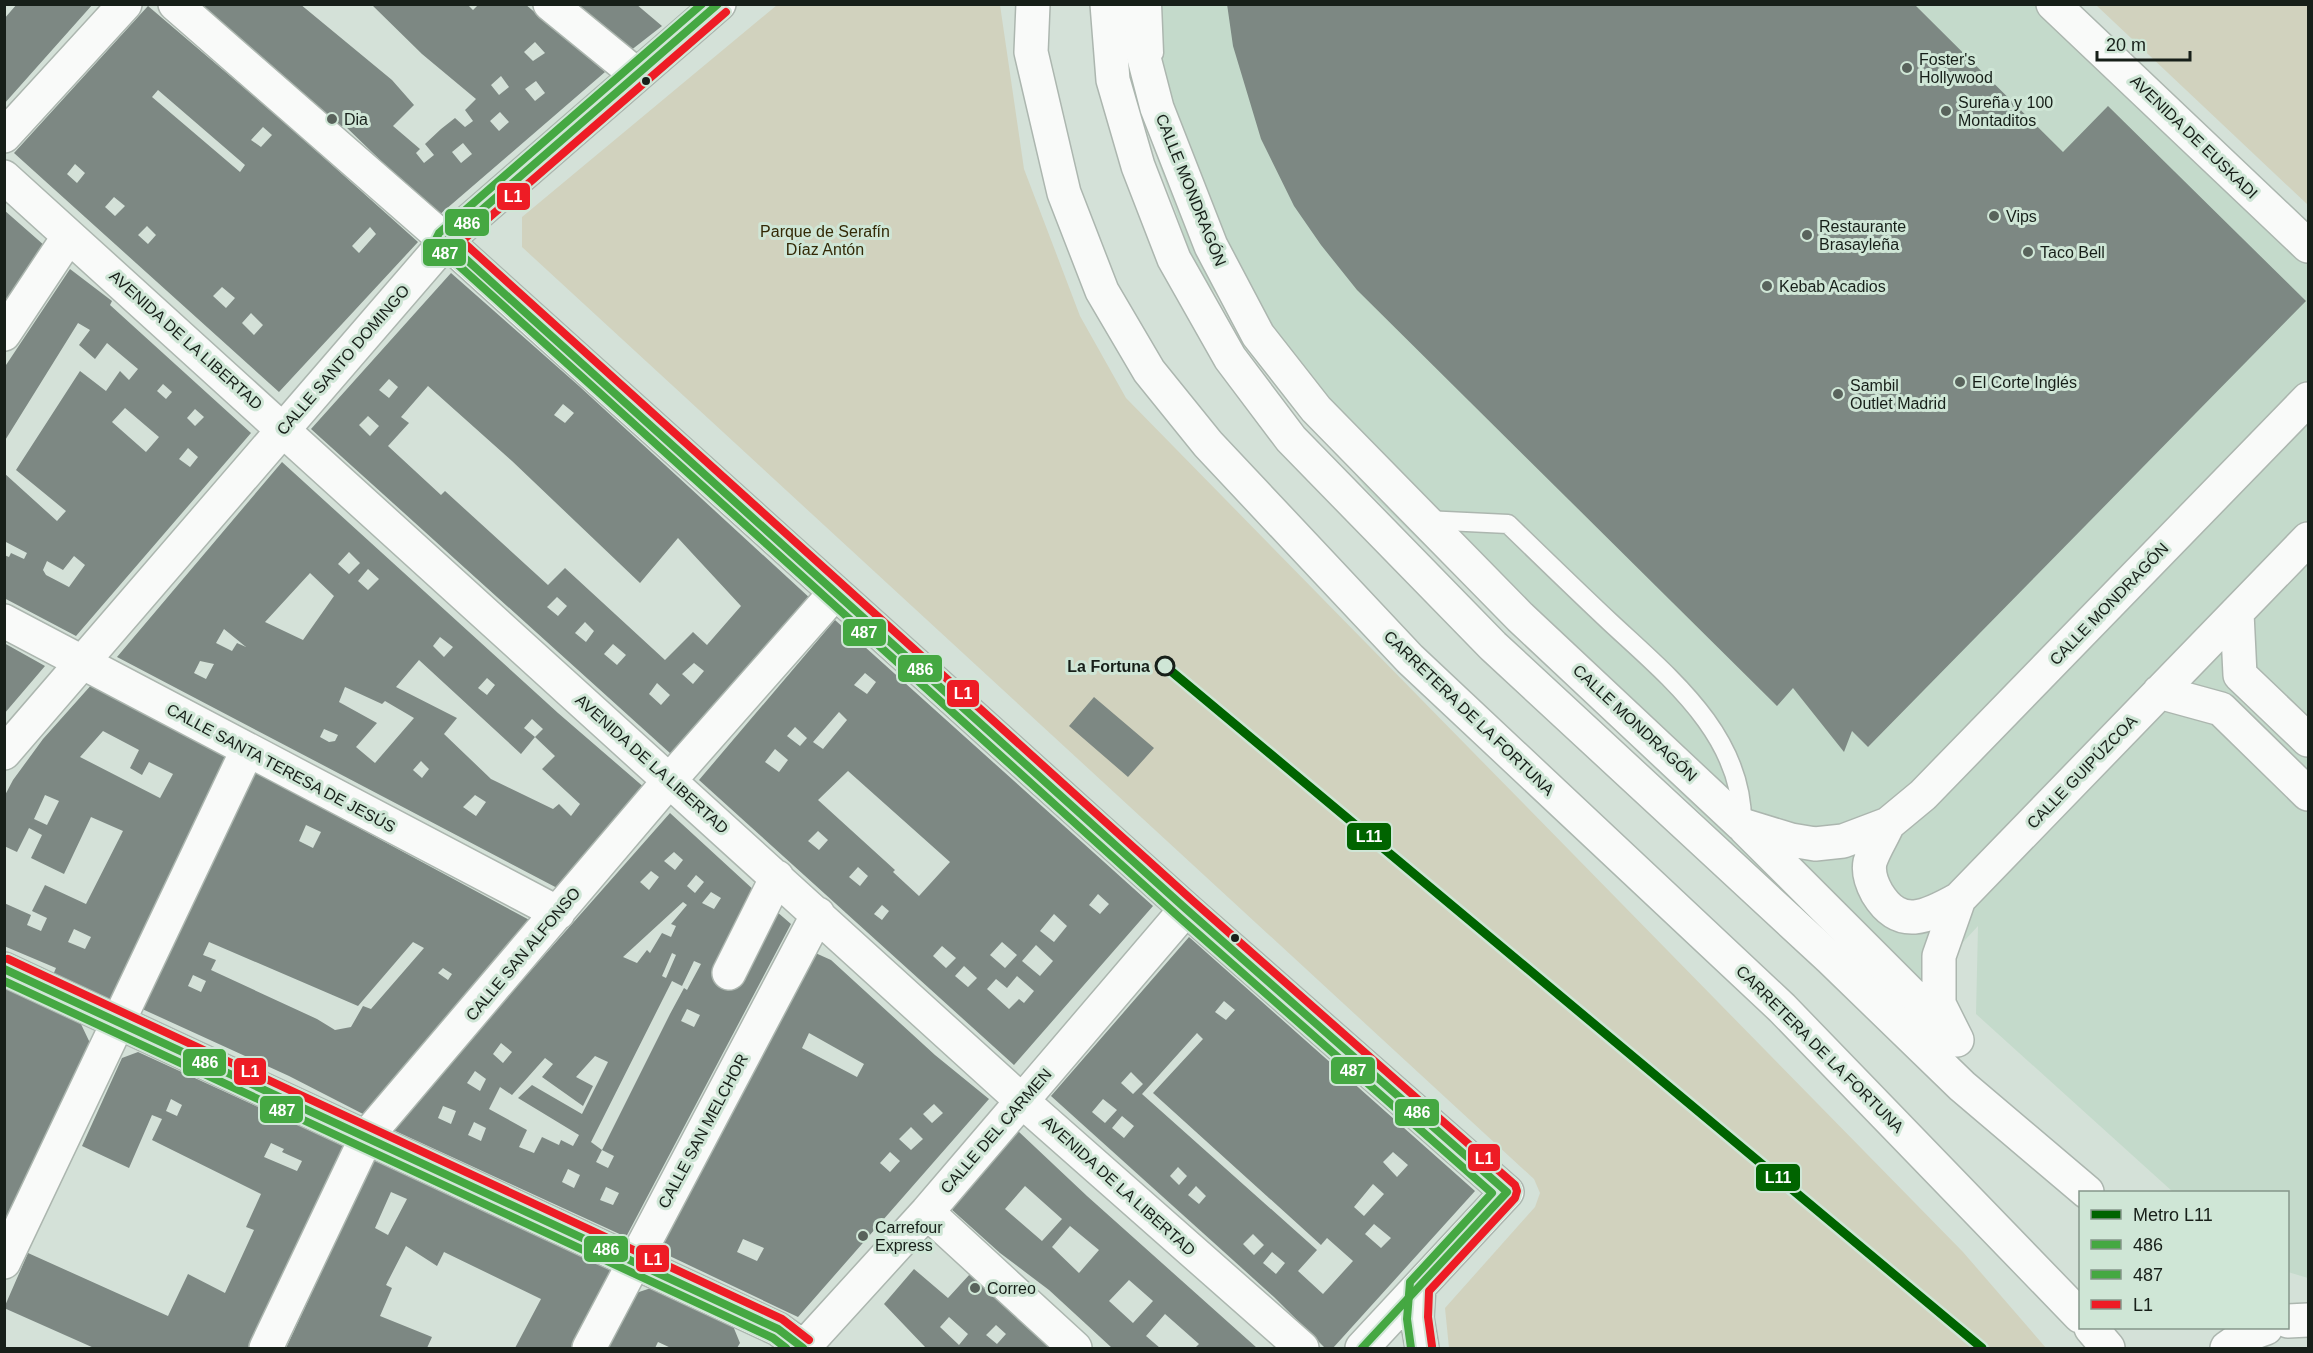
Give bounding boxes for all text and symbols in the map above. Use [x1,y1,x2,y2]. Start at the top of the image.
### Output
scale bar [2097,24,2190,62]
text: 20 m [2106,35,2146,55]
place label: Foster's Hollywood [1919,51,1993,86]
marker: Foster's Hollywood [1900,61,1914,75]
street label: AVENIDA DE EUSKADI [2127,72,2261,202]
unlabelled marker [640,75,652,87]
place label: Sureña y 100 Montaditos [1958,94,2053,129]
marker: Sureña y 100 Montaditos [1939,104,1953,118]
place label: Dia [344,111,368,128]
street label: CALLE MONDRAGÓN [1153,111,1230,269]
marker: Dia [325,112,339,126]
line badge: L1 [496,182,531,211]
text: L1 [504,188,522,205]
line badge: 486 [444,208,490,237]
place label: Vips [2006,208,2037,225]
marker: Vips [1987,209,2001,223]
text: 486 [454,215,480,232]
place label: Restaurante Brasayleña [1819,218,1906,253]
park label: Parque de Serafín Díaz Antón [760,223,890,258]
marker: Restaurante Brasayleña [1800,228,1814,242]
line badge: 487 [422,238,467,267]
place label: Taco Bell [2040,244,2105,261]
text: 487 [432,245,458,262]
marker: Taco Bell [2021,245,2035,259]
street label: AVENIDA DE LA LIBERTAD [106,267,266,413]
place label: Kebab Acadios [1779,278,1886,295]
marker: Kebab Acadios [1760,279,1774,293]
street label: CALLE SANTO DOMINGO [273,282,413,438]
place label: El Corte Inglés [1972,374,2077,391]
marker: El Corte Inglés [1953,375,1967,389]
place label: Sambil Outlet Madrid [1850,377,1946,412]
marker: Sambil Outlet Madrid [1831,387,1845,401]
street label: CALLE MONDRAGÓN [2046,539,2172,668]
line badge: 487 [842,618,887,647]
text: 487 [851,624,877,641]
street label: CARRETERA DE LA FORTUNA [1381,627,1558,799]
line badge: 486 [897,654,943,683]
marker: La Fortuna [1155,656,1175,676]
place label: La Fortuna [1067,658,1150,675]
text: 486 [907,661,933,678]
street label: CALLE MONDRAGÓN [1570,661,1701,785]
line badge: L1 [946,679,980,708]
text: L1 [954,685,972,702]
street label: AVENIDA DE LA LIBERTAD [572,691,732,837]
street label: CALLE SANTA TERESA DE JESÚS [164,699,399,836]
street label: CALLE GUIPÚZCOA [2023,711,2141,832]
line badge: L11 [1346,822,1392,851]
text: L11 [1356,828,1382,845]
street label: CALLE SAN ALFONSO [462,884,584,1024]
unlabelled marker [1229,932,1241,944]
street label: CARRETERA DE LA FORTUNA [1733,962,1907,1136]
line badge: 486 [182,1048,227,1077]
street label: CALLE SAN MELCHOR [655,1051,751,1211]
text: 486 [192,1054,218,1071]
line badge: 487 [1330,1056,1376,1085]
line badge: L1 [233,1057,267,1086]
text: 487 [1340,1062,1366,1079]
text: L1 [241,1063,259,1080]
street label: CALLE DEL CARMEN [937,1065,1055,1197]
line badge: 487 [259,1095,304,1124]
line badge: 486 [1394,1098,1440,1127]
text: 487 [269,1102,295,1119]
text: 486 [1404,1104,1430,1121]
street label: AVENIDA DE LA LIBERTAD [1039,1113,1199,1259]
line badge: L1 [1467,1143,1501,1172]
text: L1 [1475,1150,1493,1167]
line badge: L11 [1755,1163,1801,1192]
text: L11 [1765,1169,1791,1186]
legend [2079,1191,2289,1329]
text: Metro L11 [2133,1205,2213,1225]
place label: Carrefour Express [875,1219,943,1254]
marker: Carrefour Express [856,1229,870,1243]
line badge: 486 [583,1235,629,1263]
text: 486 [2133,1235,2163,1255]
text: 486 [593,1241,619,1258]
line badge: L1 [635,1244,670,1273]
text: L1 [644,1251,662,1268]
text: 487 [2133,1265,2163,1285]
place label: Correo [987,1280,1036,1297]
marker: Correo [968,1281,982,1295]
text: L1 [2133,1295,2153,1315]

